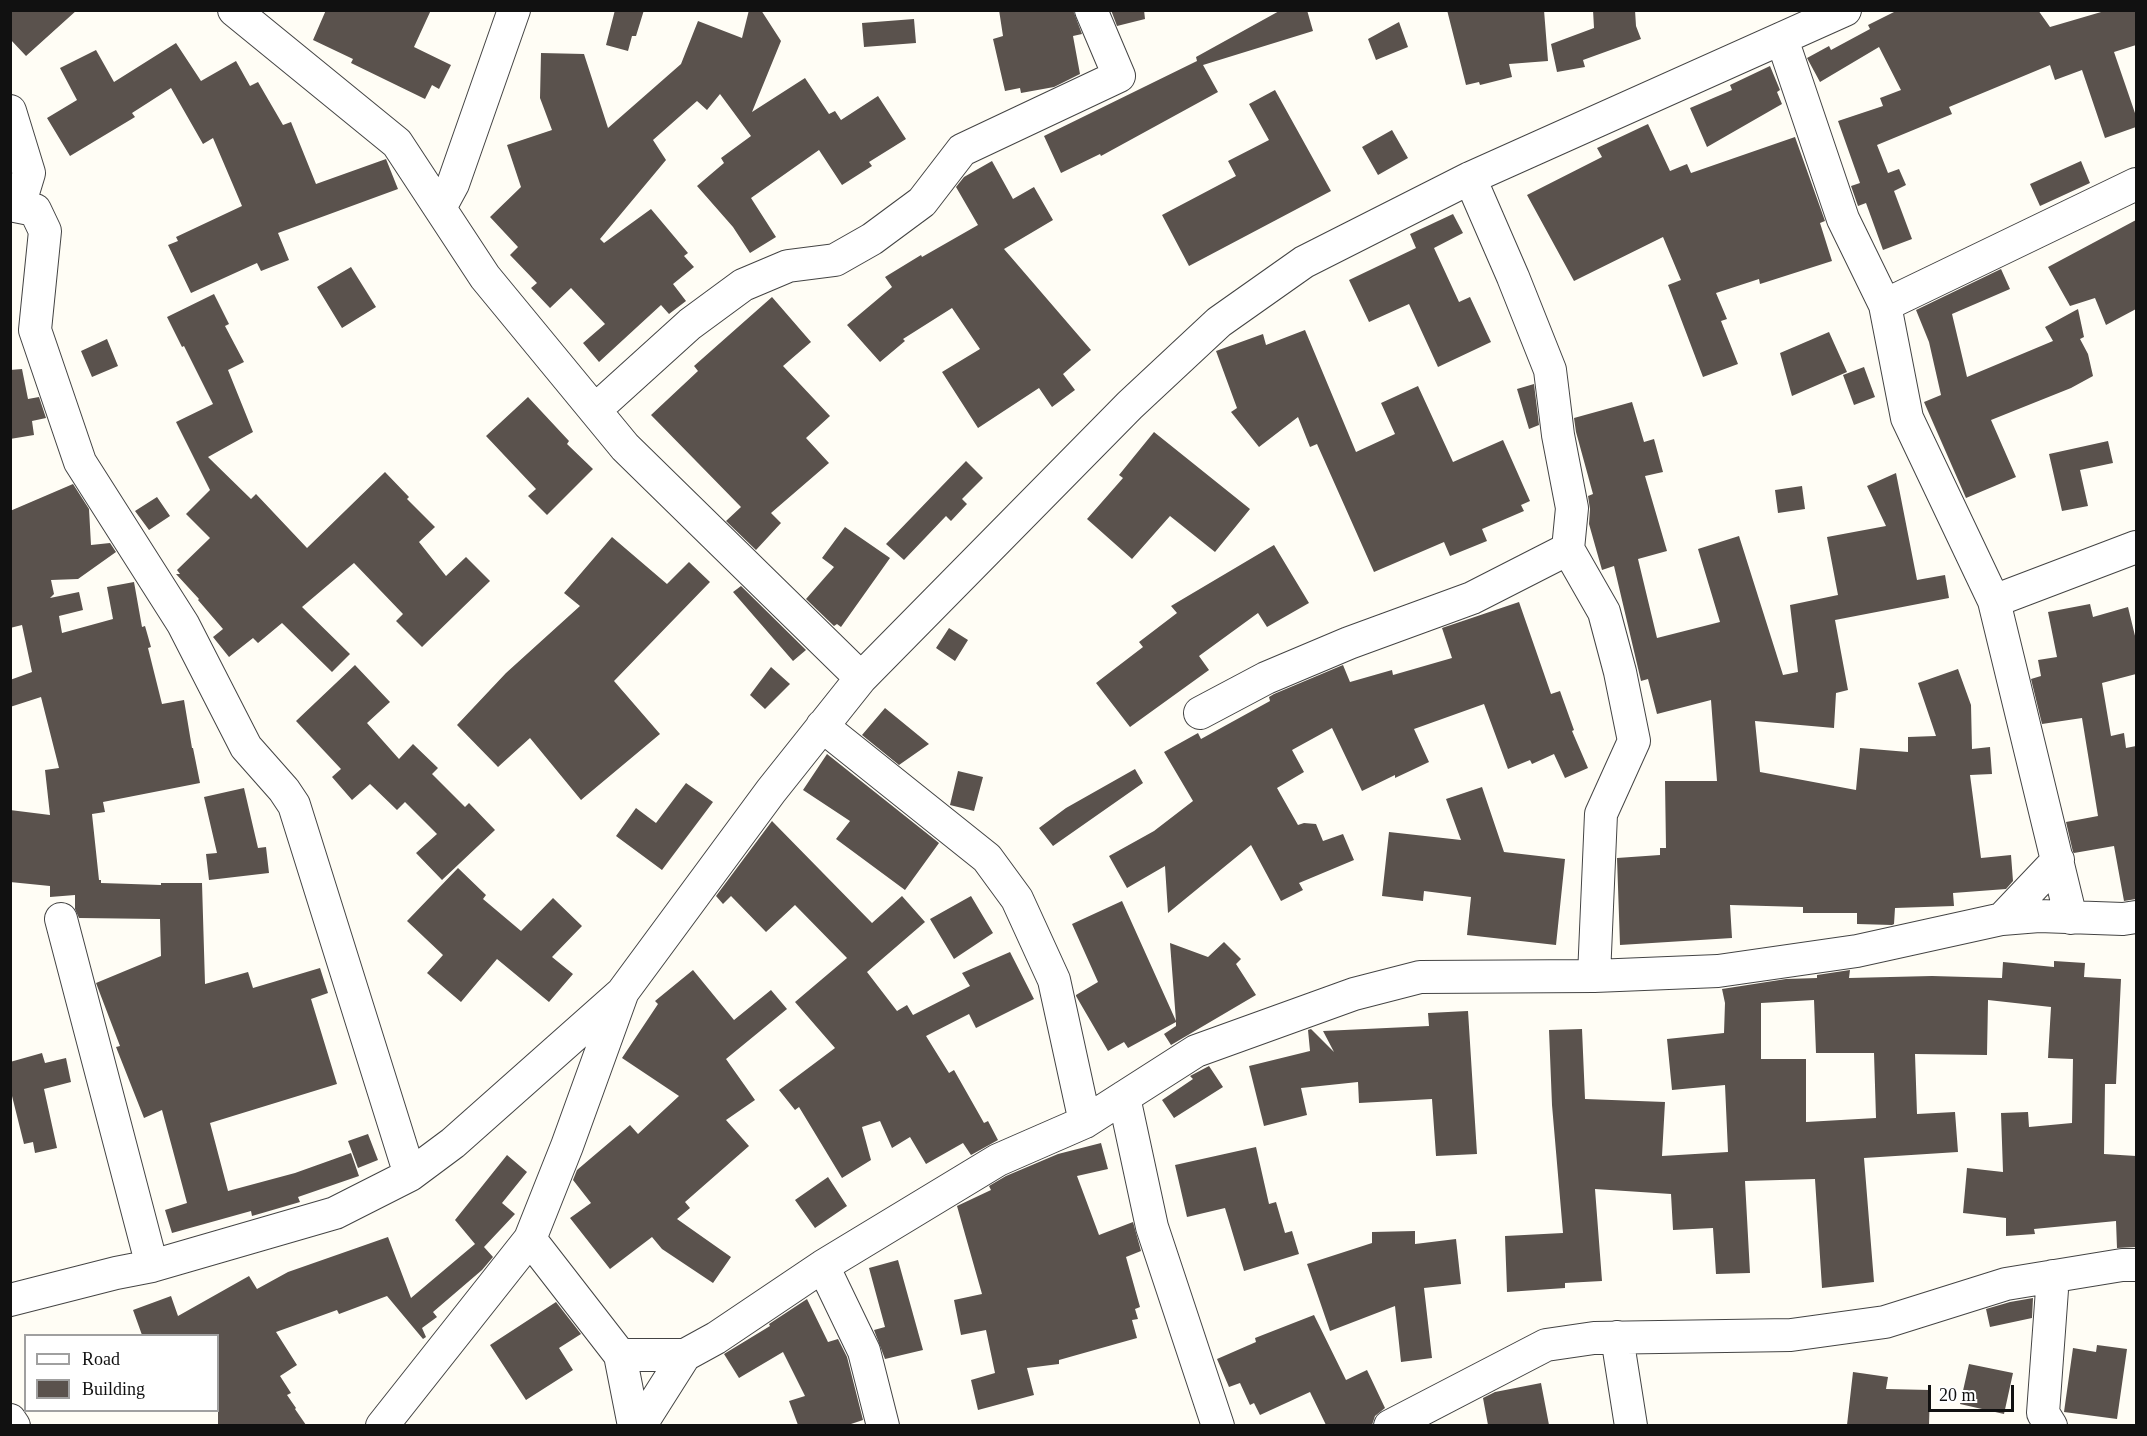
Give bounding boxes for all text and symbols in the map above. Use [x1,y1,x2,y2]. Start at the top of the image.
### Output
legend [24,1334,219,1412]
text: Road [82,1349,120,1369]
scale bar [1931,1373,2016,1411]
text: Building [82,1379,145,1399]
text: 20 m [1939,1385,1976,1405]

